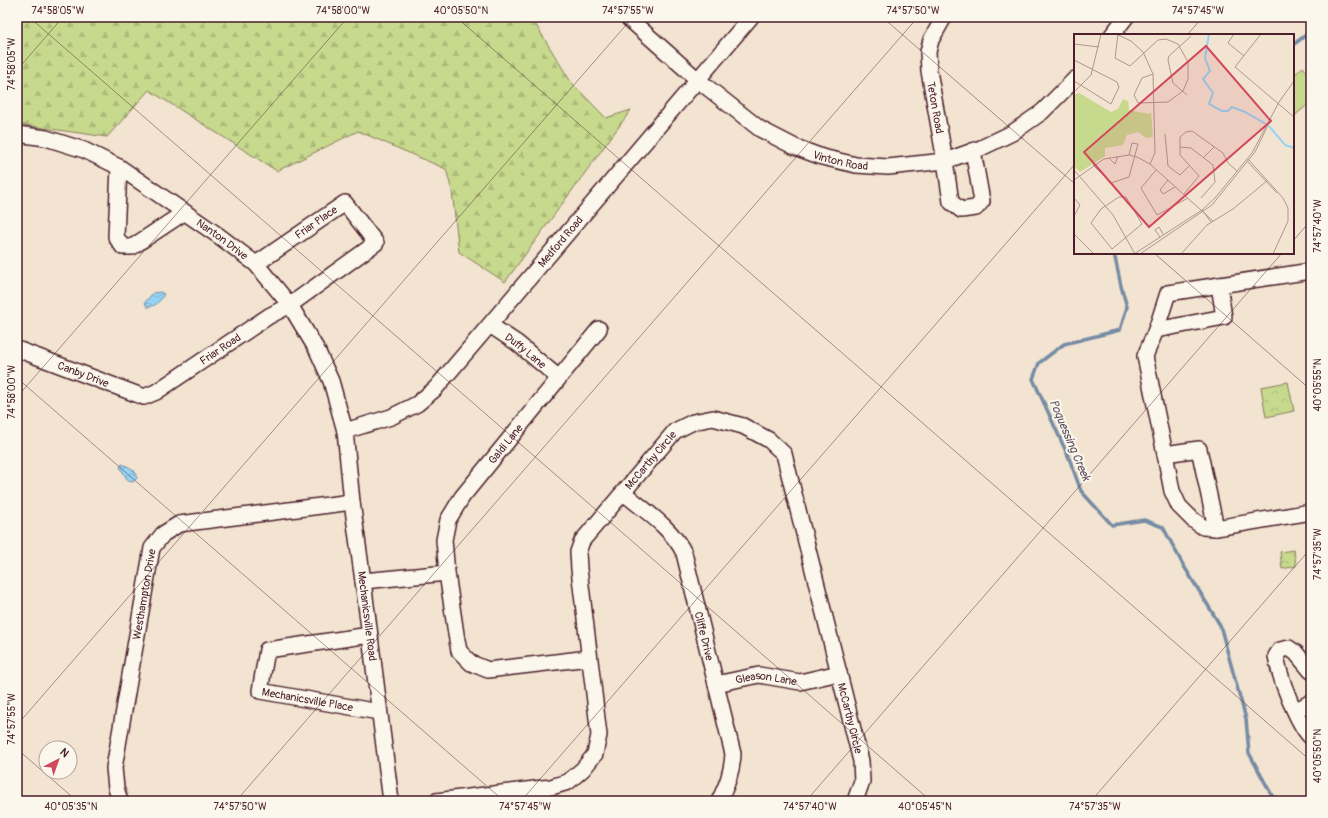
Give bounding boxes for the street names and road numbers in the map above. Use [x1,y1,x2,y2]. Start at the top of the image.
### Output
street label: Teton Road [924,81,946,135]
street label: Vinton Road [811,148,868,173]
street label: Friar Place [293,203,340,242]
street label: Medford Road [535,214,586,270]
street label: Nanton Drive [194,216,251,263]
street label: Friar Road [197,331,243,368]
street label: Duffy Lane [502,331,549,372]
street label: Canby Drive [56,359,111,390]
street label: Galdi Lane [486,421,526,467]
street label: McCarthy Circle [622,428,680,492]
street label: Westhampton Drive [130,547,159,641]
street label: Mechanicsville Road [355,570,379,662]
street label: Cliffe Drive [692,610,716,663]
street label: Gleason Lane [734,669,798,688]
street label: McCarthy Circle [835,682,865,756]
street label: Mechanicsville Place [261,685,355,714]

